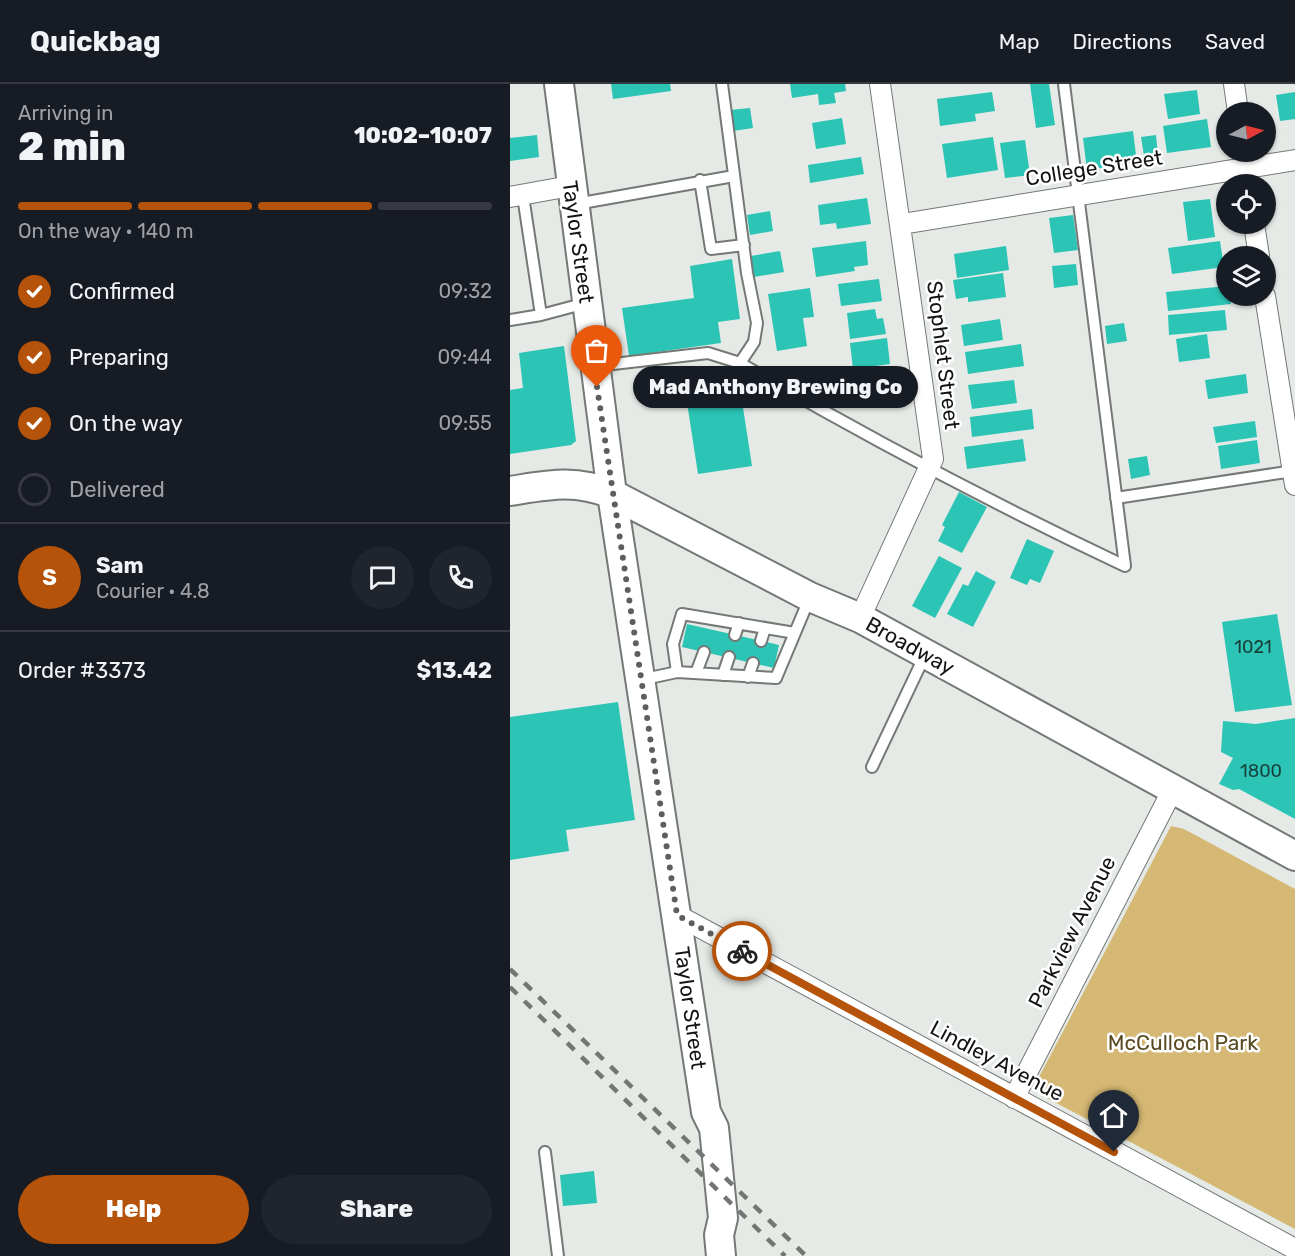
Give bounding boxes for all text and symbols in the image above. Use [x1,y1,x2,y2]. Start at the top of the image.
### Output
text: Quickbag [30,25,161,58]
text: Map [999,29,1040,54]
text: Directions [1073,29,1172,54]
text: Saved [1205,29,1265,54]
text: Arriving in [18,101,113,125]
north arrow [1216,102,1276,162]
map controls [1216,102,1276,306]
text: 10:02–10:07 [354,122,492,149]
text: 2 min [18,124,126,170]
street label: College Street [1024,144,1164,191]
button: locate [1216,174,1276,234]
street label: Taylor Street [558,179,599,305]
text: On the way · 140 m [18,219,194,243]
button: layers [1216,246,1276,306]
icon: check [18,275,51,308]
text: Confirmed [69,278,175,305]
text: 09:32 [439,279,492,303]
street label: Stophlet Street [922,279,965,431]
pin [571,325,622,387]
icon: bag [580,334,613,367]
icon: check [18,341,51,374]
text: Preparing [69,344,169,371]
text: 09:44 [437,345,492,369]
callout: Mad Anthony Brewing Co [633,366,918,408]
text: Mad Anthony Brewing Co [649,375,902,399]
icon: check [18,407,51,440]
text: On the way [69,410,183,437]
text: 09:55 [439,411,492,435]
text: Delivered [69,476,165,503]
button: chat [351,546,414,609]
button: phone [429,546,492,609]
text: Sam [96,552,144,579]
text: S [42,564,57,591]
text: Courier · 4.8 [96,579,210,603]
street label: Broadway [862,611,959,680]
house number: 1021 [1234,636,1272,658]
text: Order #3373 [18,657,146,684]
text: $13.42 [416,657,492,684]
house number: 1800 [1240,760,1282,782]
street label: Parkview Avenue [1023,852,1120,1012]
courier [712,921,772,981]
icon: bike [726,935,759,968]
street label: Taylor Street [670,945,711,1071]
street label: Lindley Avenue [926,1015,1068,1106]
park label: McCulloch Park [1108,1030,1258,1055]
pin [1088,1090,1139,1152]
icon: home [1097,1099,1130,1132]
button: Help [18,1175,249,1244]
button: Share [261,1175,492,1244]

